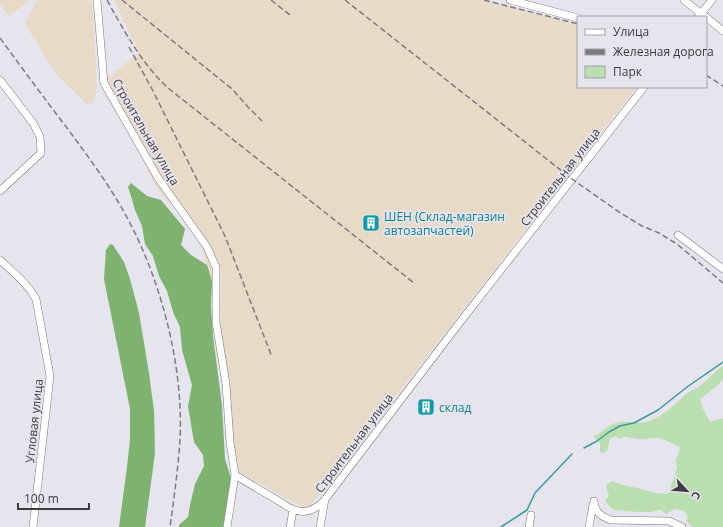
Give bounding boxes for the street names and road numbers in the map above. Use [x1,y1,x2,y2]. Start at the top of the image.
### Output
street label: Строительная улица [109,76,183,188]
street label: Строительная улица [516,124,604,230]
street label: Угловая улица [21,378,47,464]
street label: Строительная улица [311,390,397,496]

